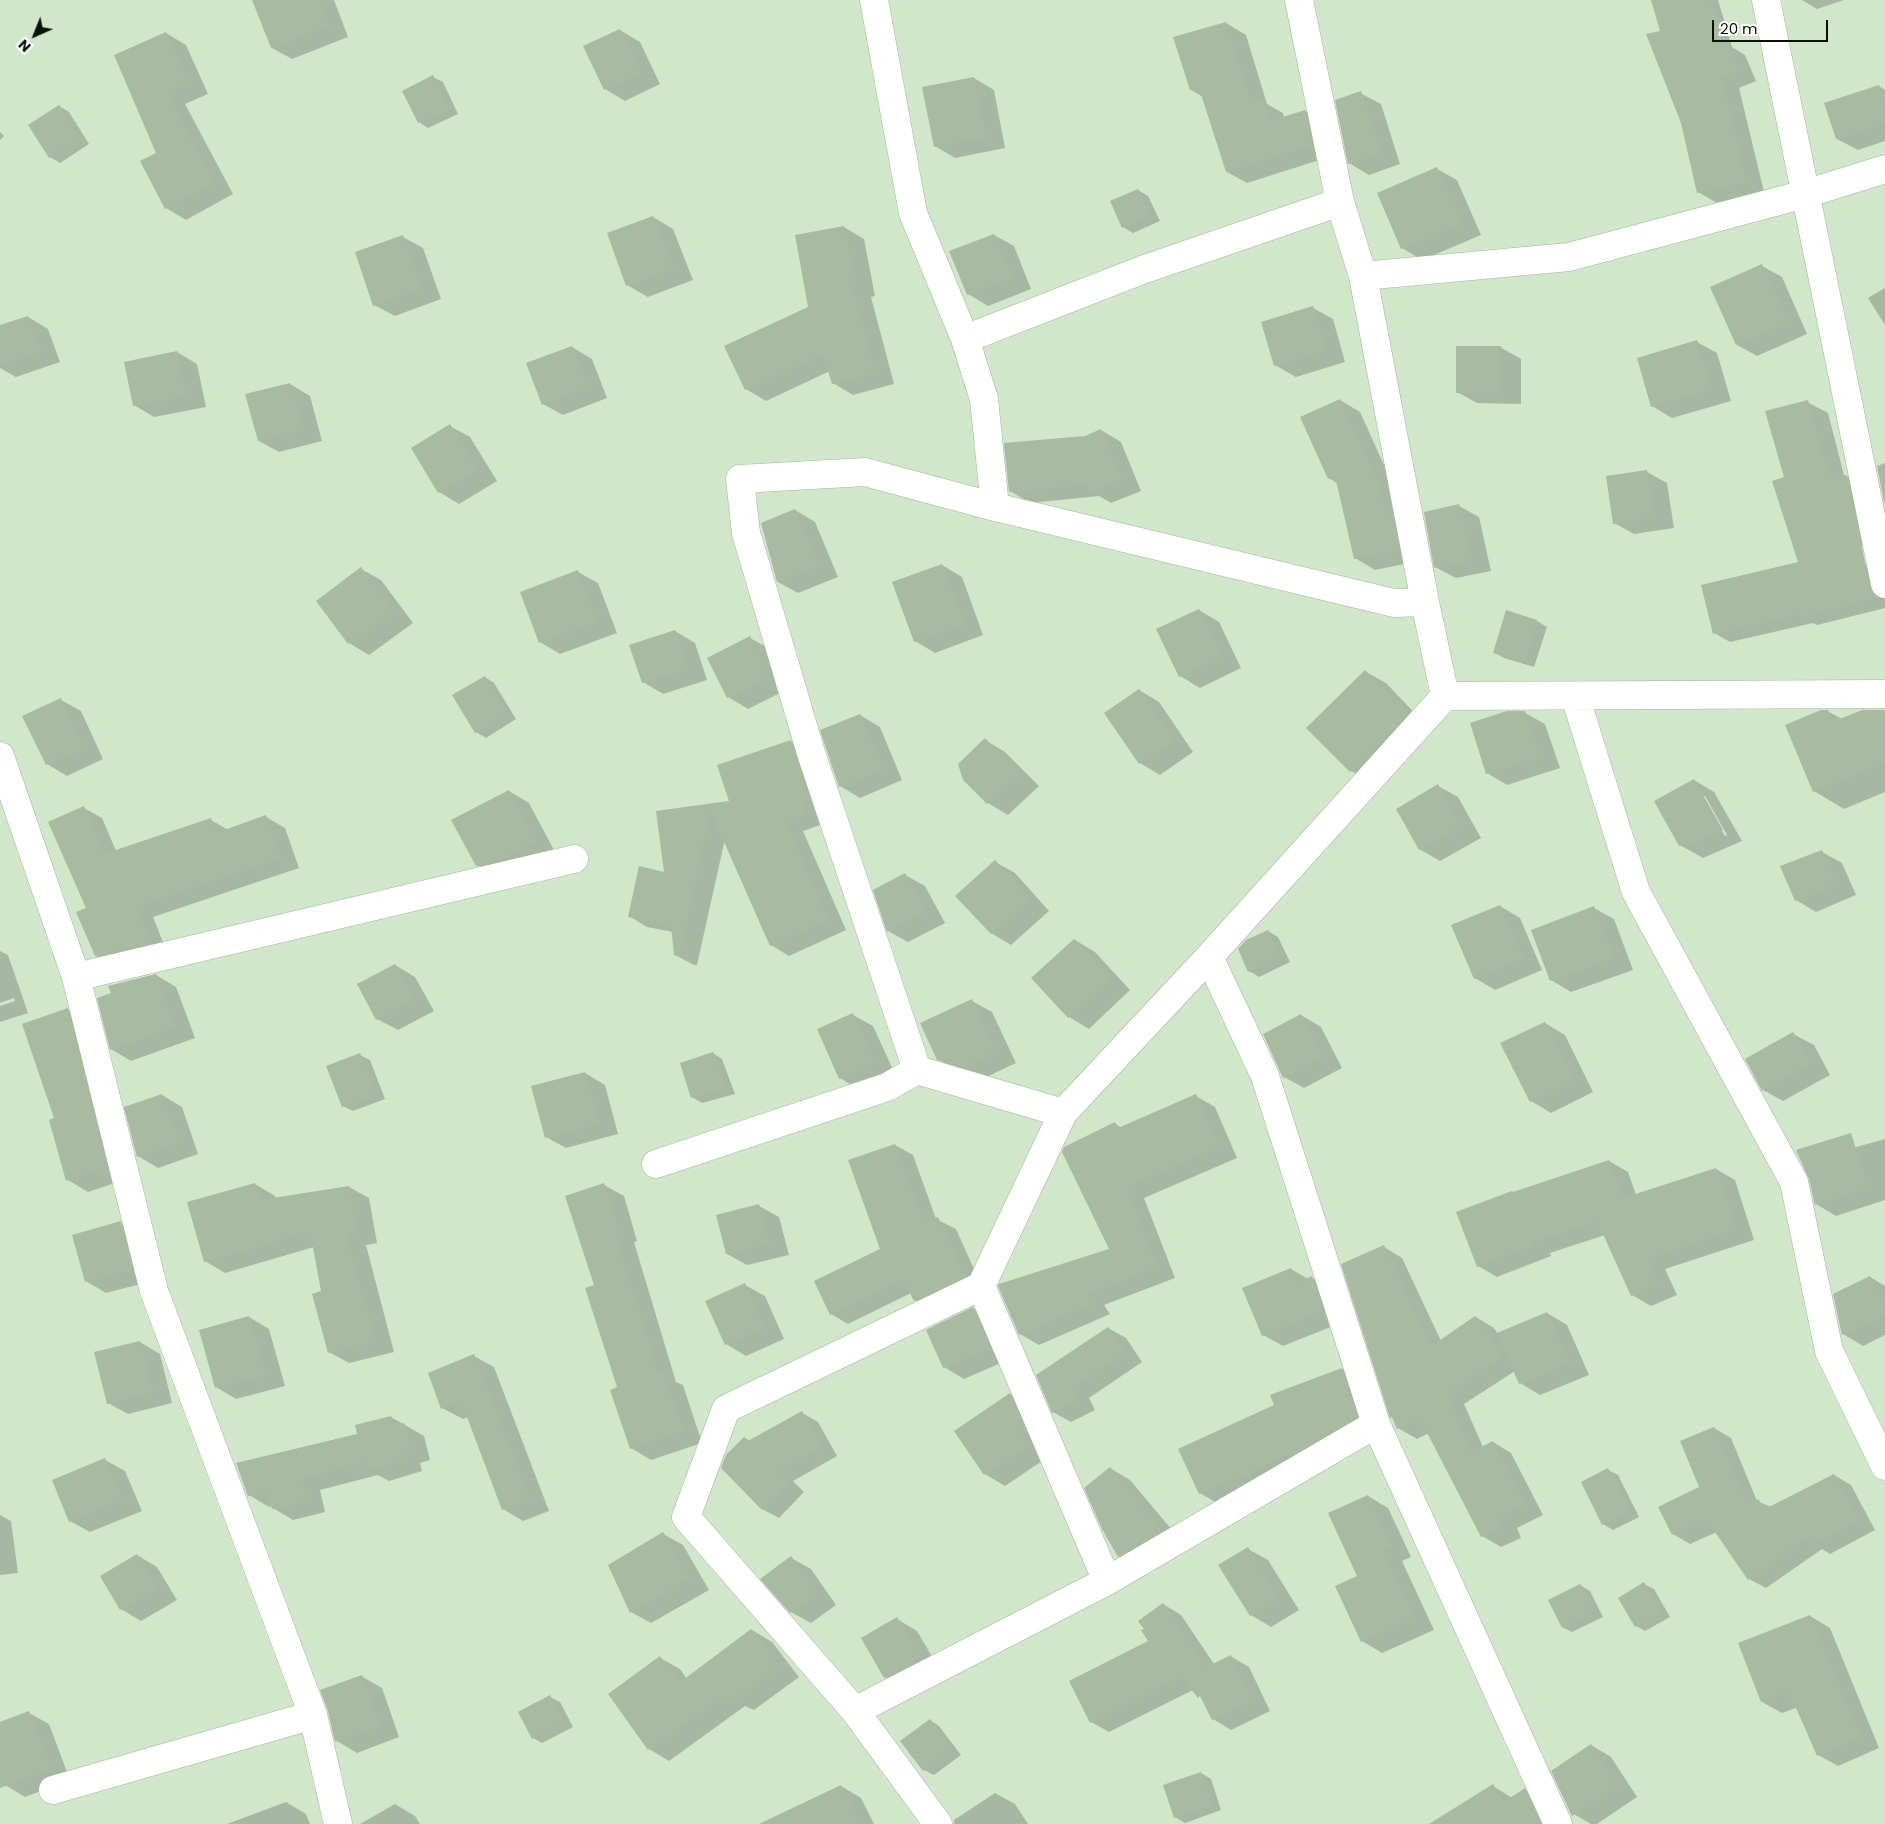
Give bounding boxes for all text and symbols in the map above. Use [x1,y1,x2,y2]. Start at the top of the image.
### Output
north arrow [10,10,60,60]
scale bar [1715,10,1831,42]
text: 20 m [1720,18,1758,39]
text: N [14,35,35,57]

